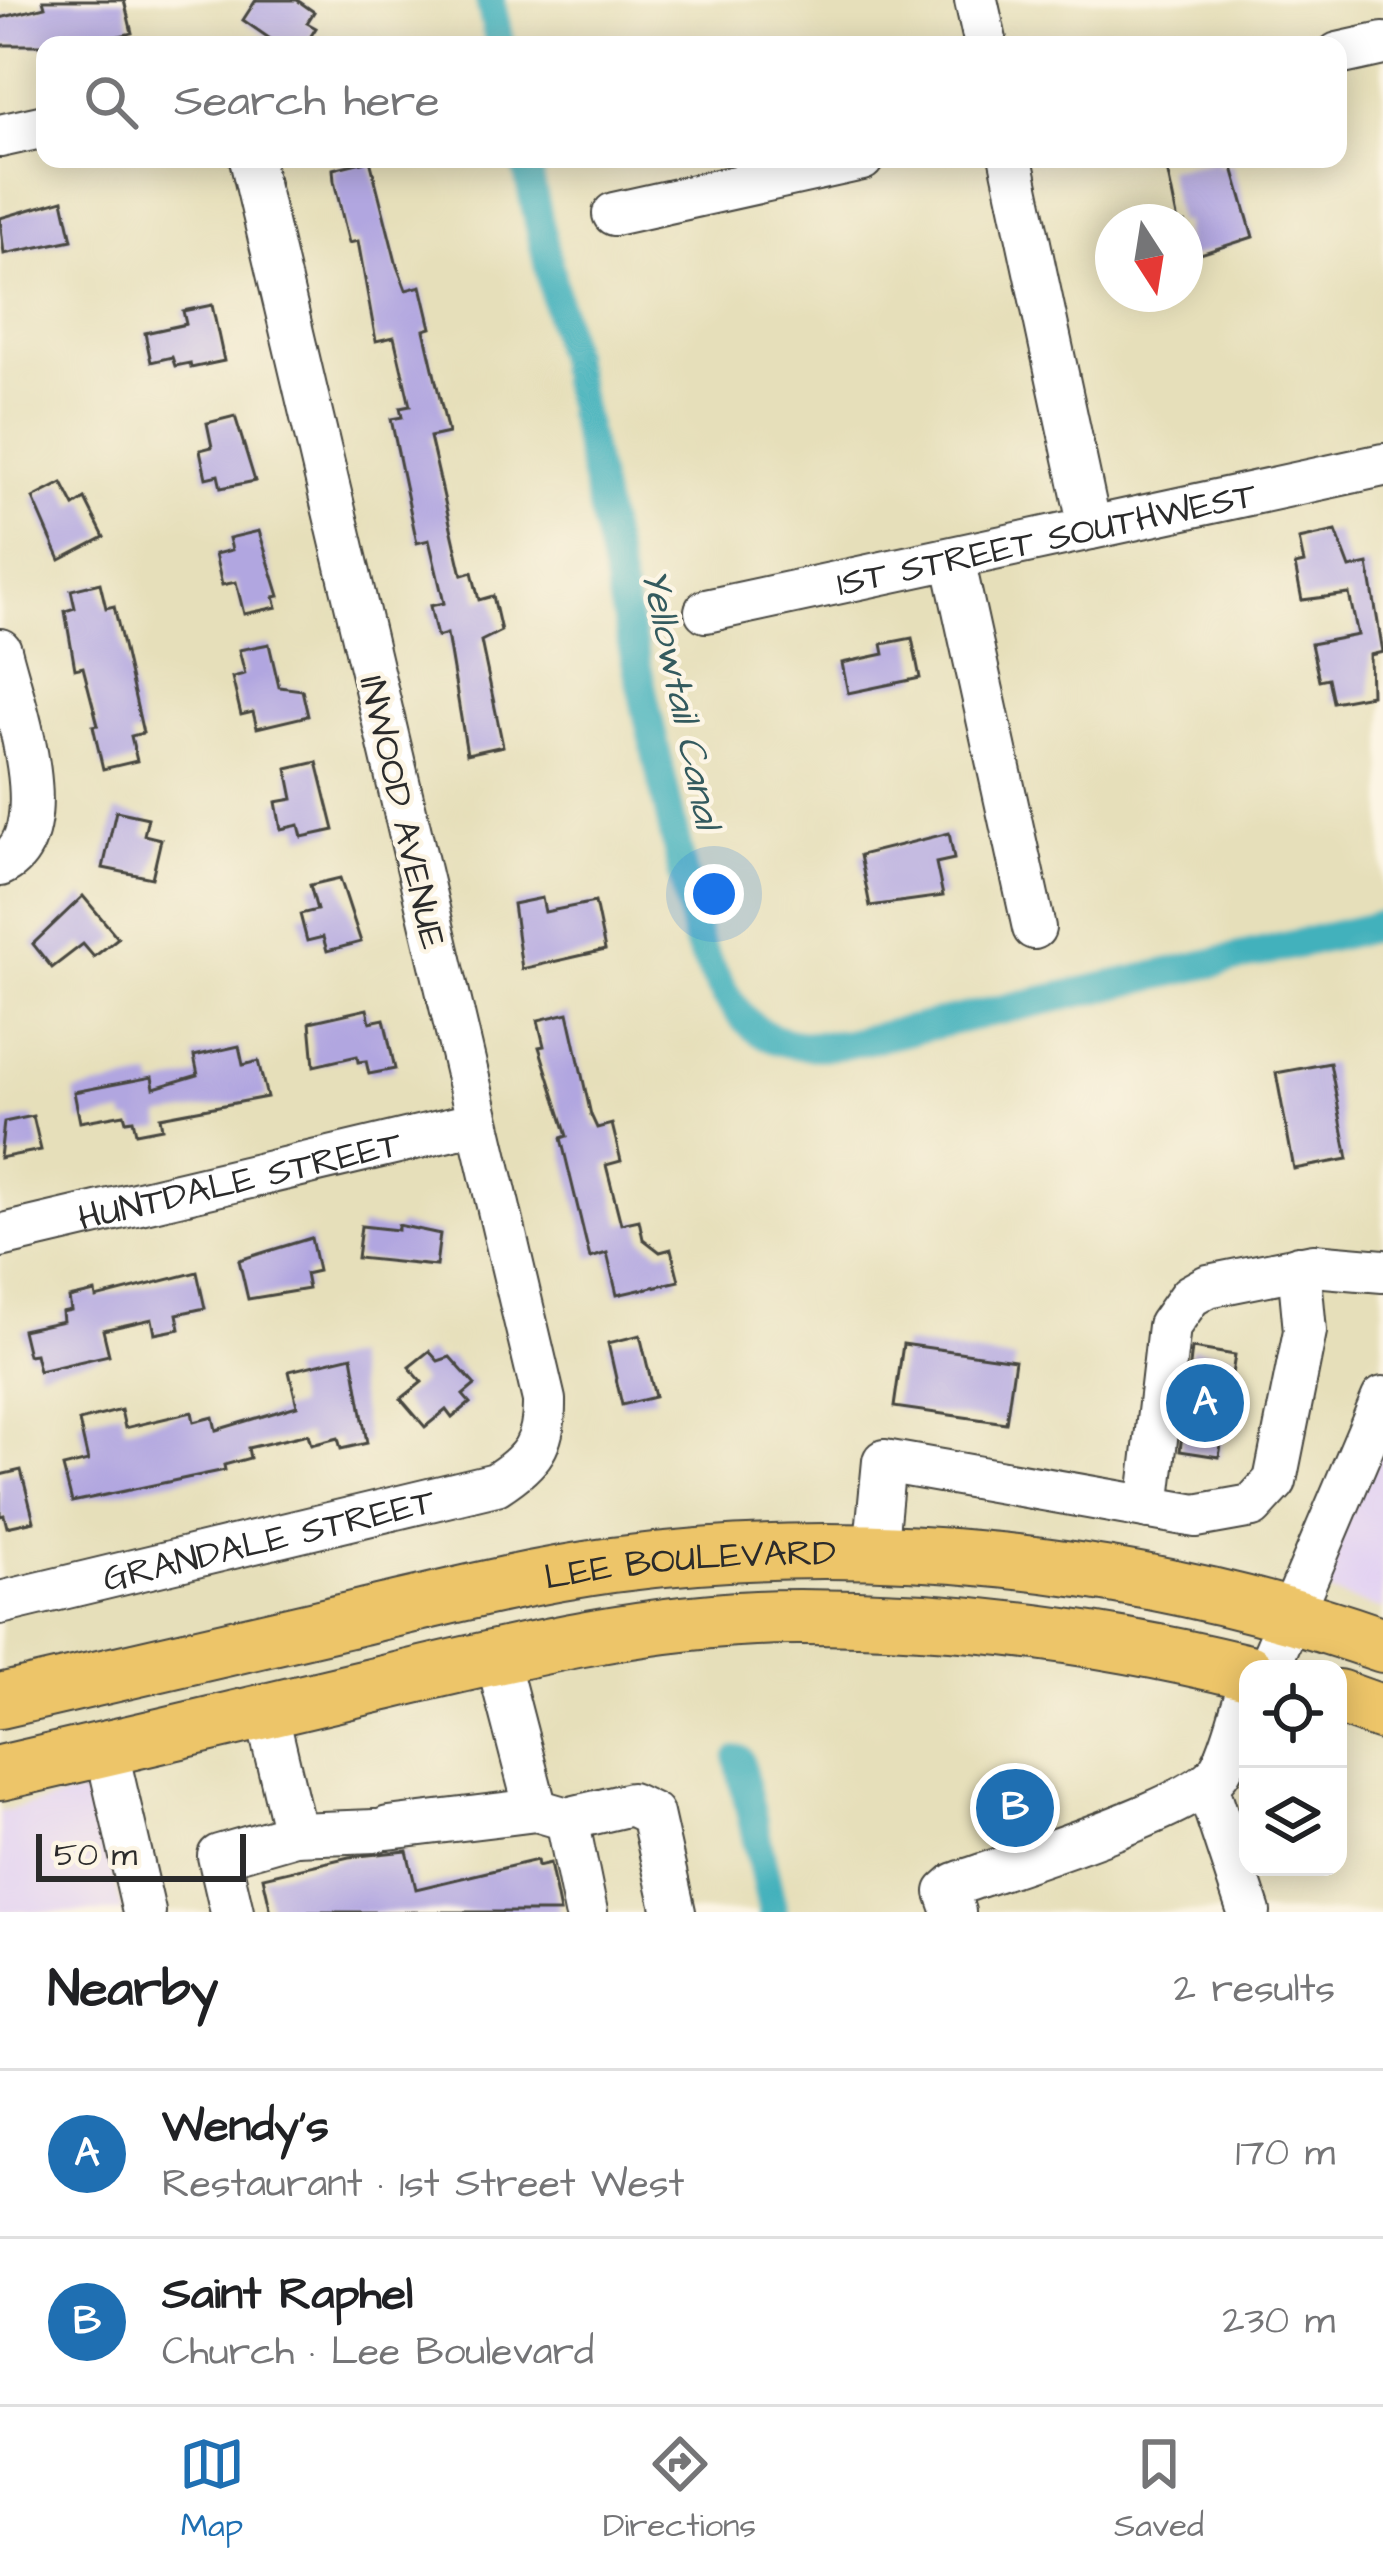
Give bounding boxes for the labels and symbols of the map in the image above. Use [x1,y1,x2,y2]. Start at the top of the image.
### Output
north arrow [1095,204,1203,312]
street label: 1ST STREET SOUTHWEST [832,470,1262,610]
water label: Yellowtail Canal [626,564,735,838]
street label: INWOOD AVENUE [345,671,458,954]
your location [684,864,744,924]
street label: HUNTDALE STREET [73,1119,407,1245]
pin: A [1166,1358,1244,1448]
street label: GRANDALE STREET [98,1476,441,1605]
street label: LEE BOULEVARD [540,1528,836,1604]
pin: B [976,1763,1054,1853]
scale bar [36,1828,246,1881]

